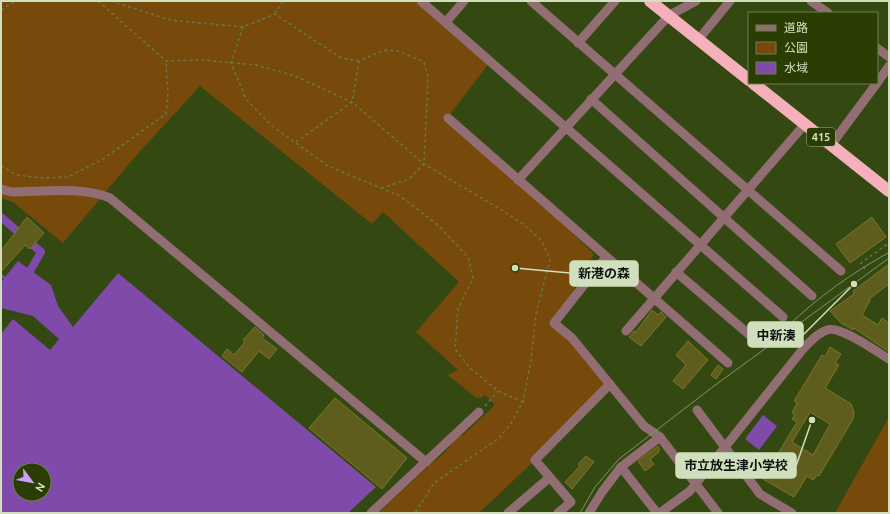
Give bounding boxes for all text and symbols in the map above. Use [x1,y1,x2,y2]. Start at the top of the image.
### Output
legend [748,12,878,84]
text: 道路 [784,21,808,34]
text: 公園 [784,41,808,54]
text: 水域 [784,61,808,74]
road number: 415 [807,128,835,146]
callout: 新港の森 [570,261,638,286]
text: 新港の森 [578,266,630,280]
callout: 中新湊 [748,322,803,347]
text: 中新湊 [756,328,796,342]
callout: 市立放生津小学校 [676,453,796,478]
text: 市立放生津小学校 [684,458,788,472]
north arrow [12,462,52,502]
text: N [33,481,48,494]

